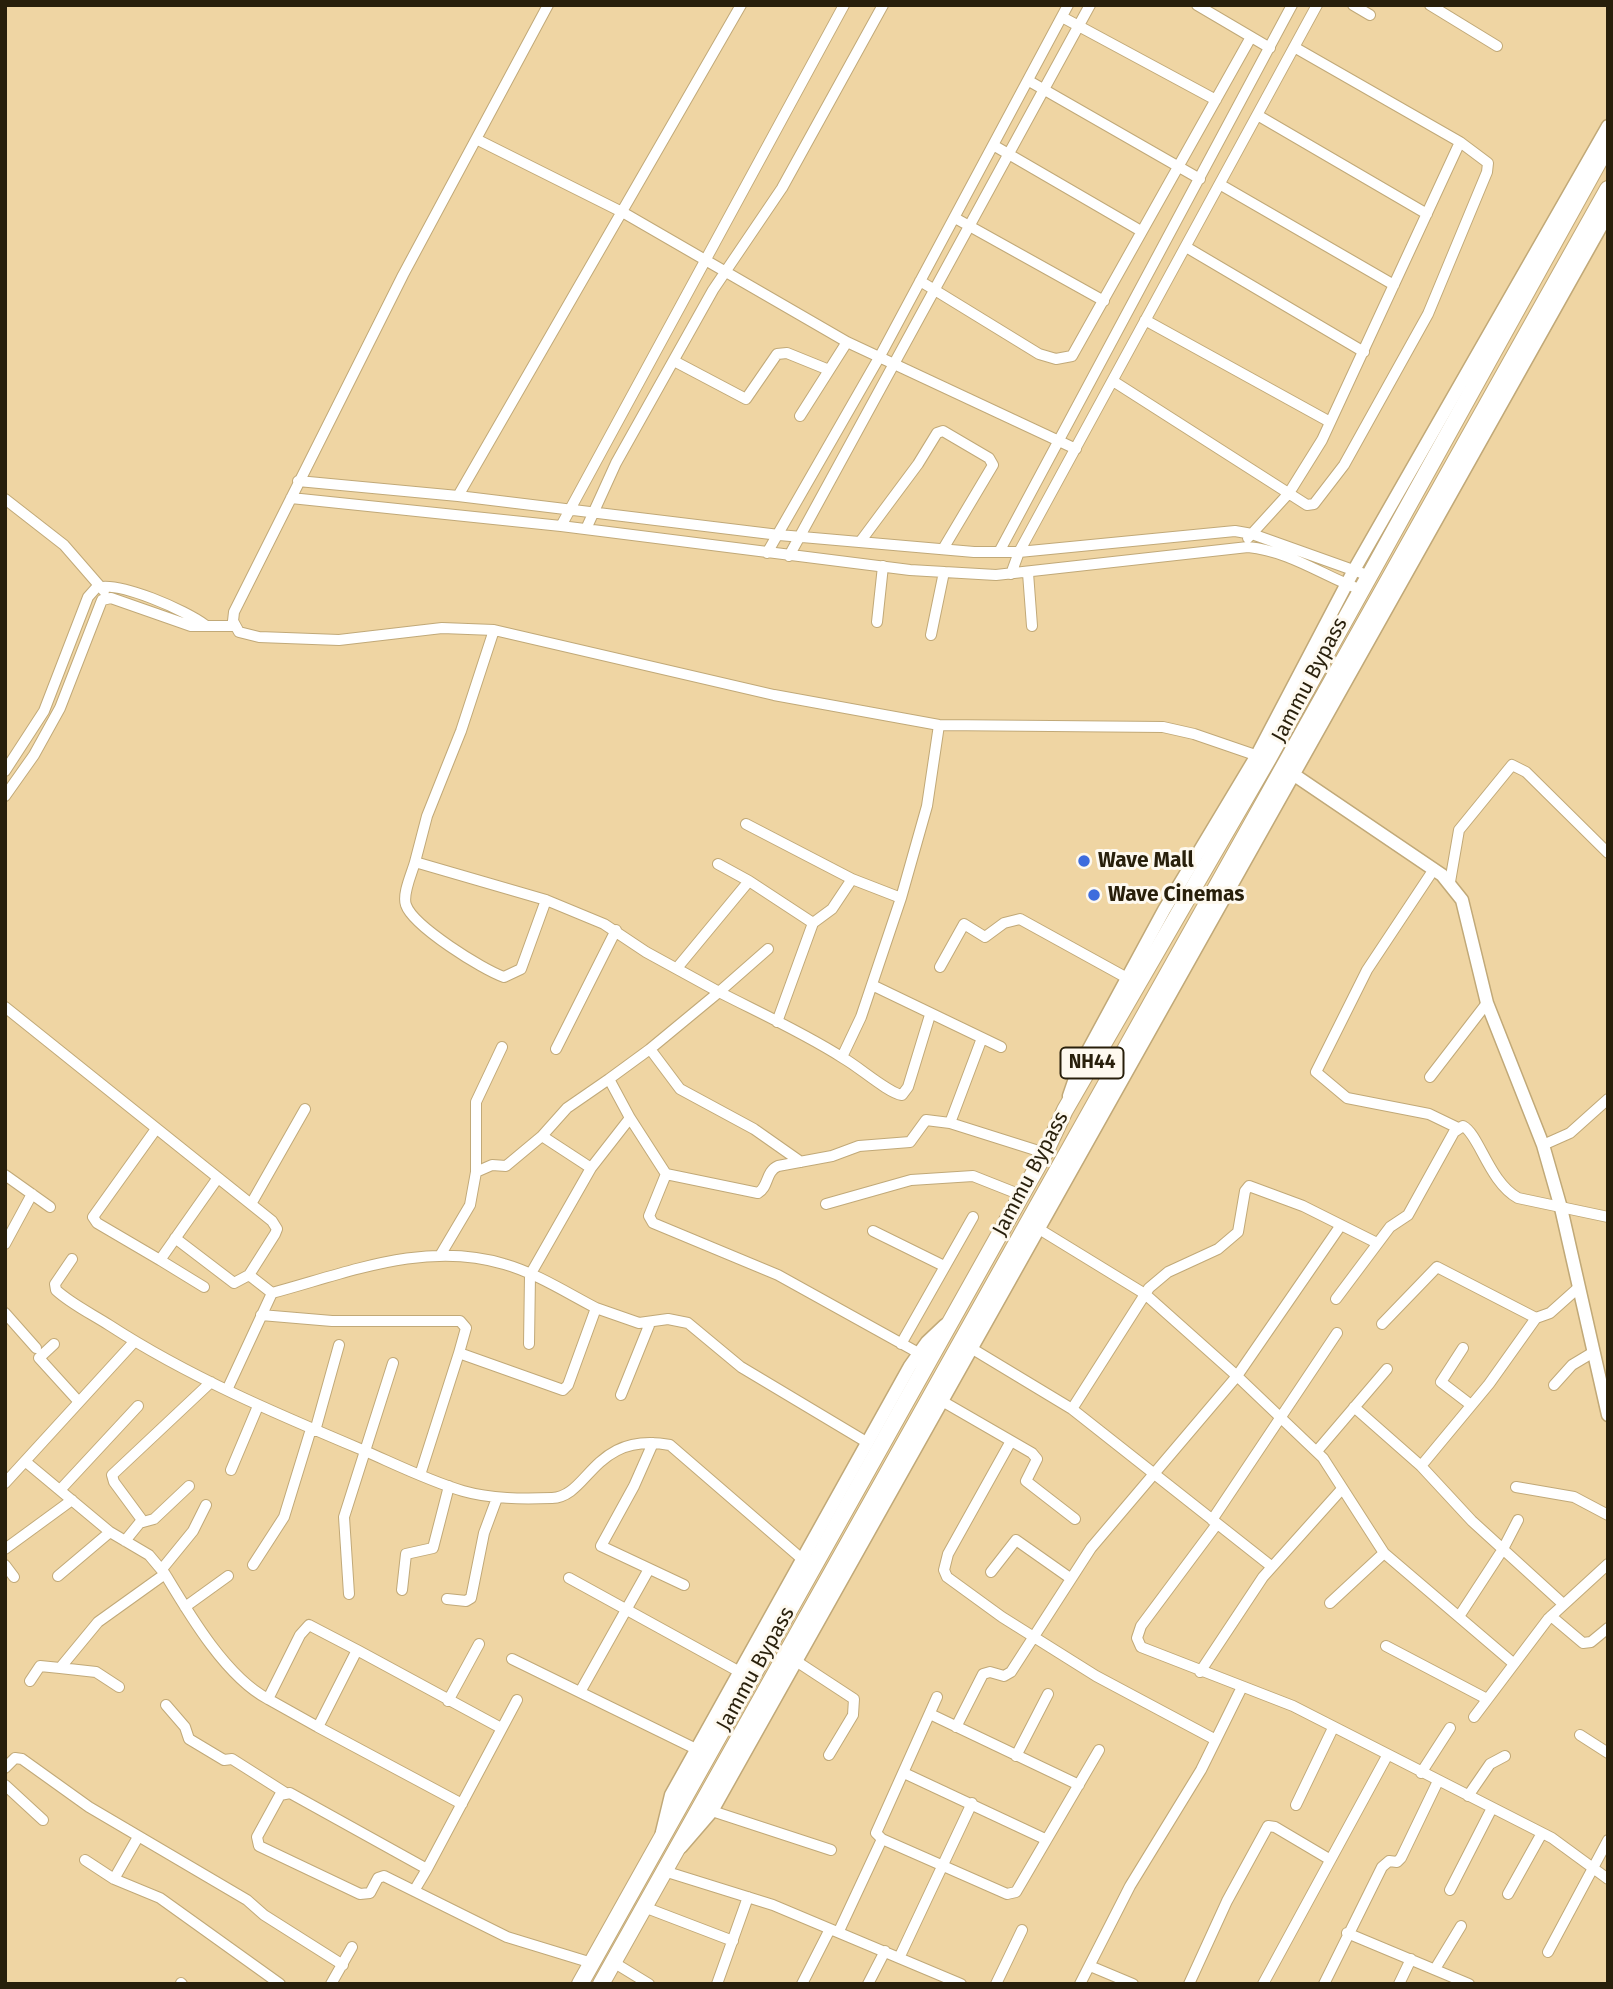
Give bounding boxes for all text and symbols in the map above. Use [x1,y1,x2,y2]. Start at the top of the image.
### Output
street label: Jammu Bypass [1267,613,1353,747]
place label: Wave Mall [1098,848,1194,874]
marker: Wave Mall [1076,853,1092,869]
place label: Wave Cinemas [1108,882,1244,908]
marker: Wave Cinemas [1086,887,1102,903]
road number: NH44 [1060,1048,1124,1078]
street label: Jammu Bypass [988,1107,1074,1241]
street label: Jammu Bypass [712,1603,800,1735]

